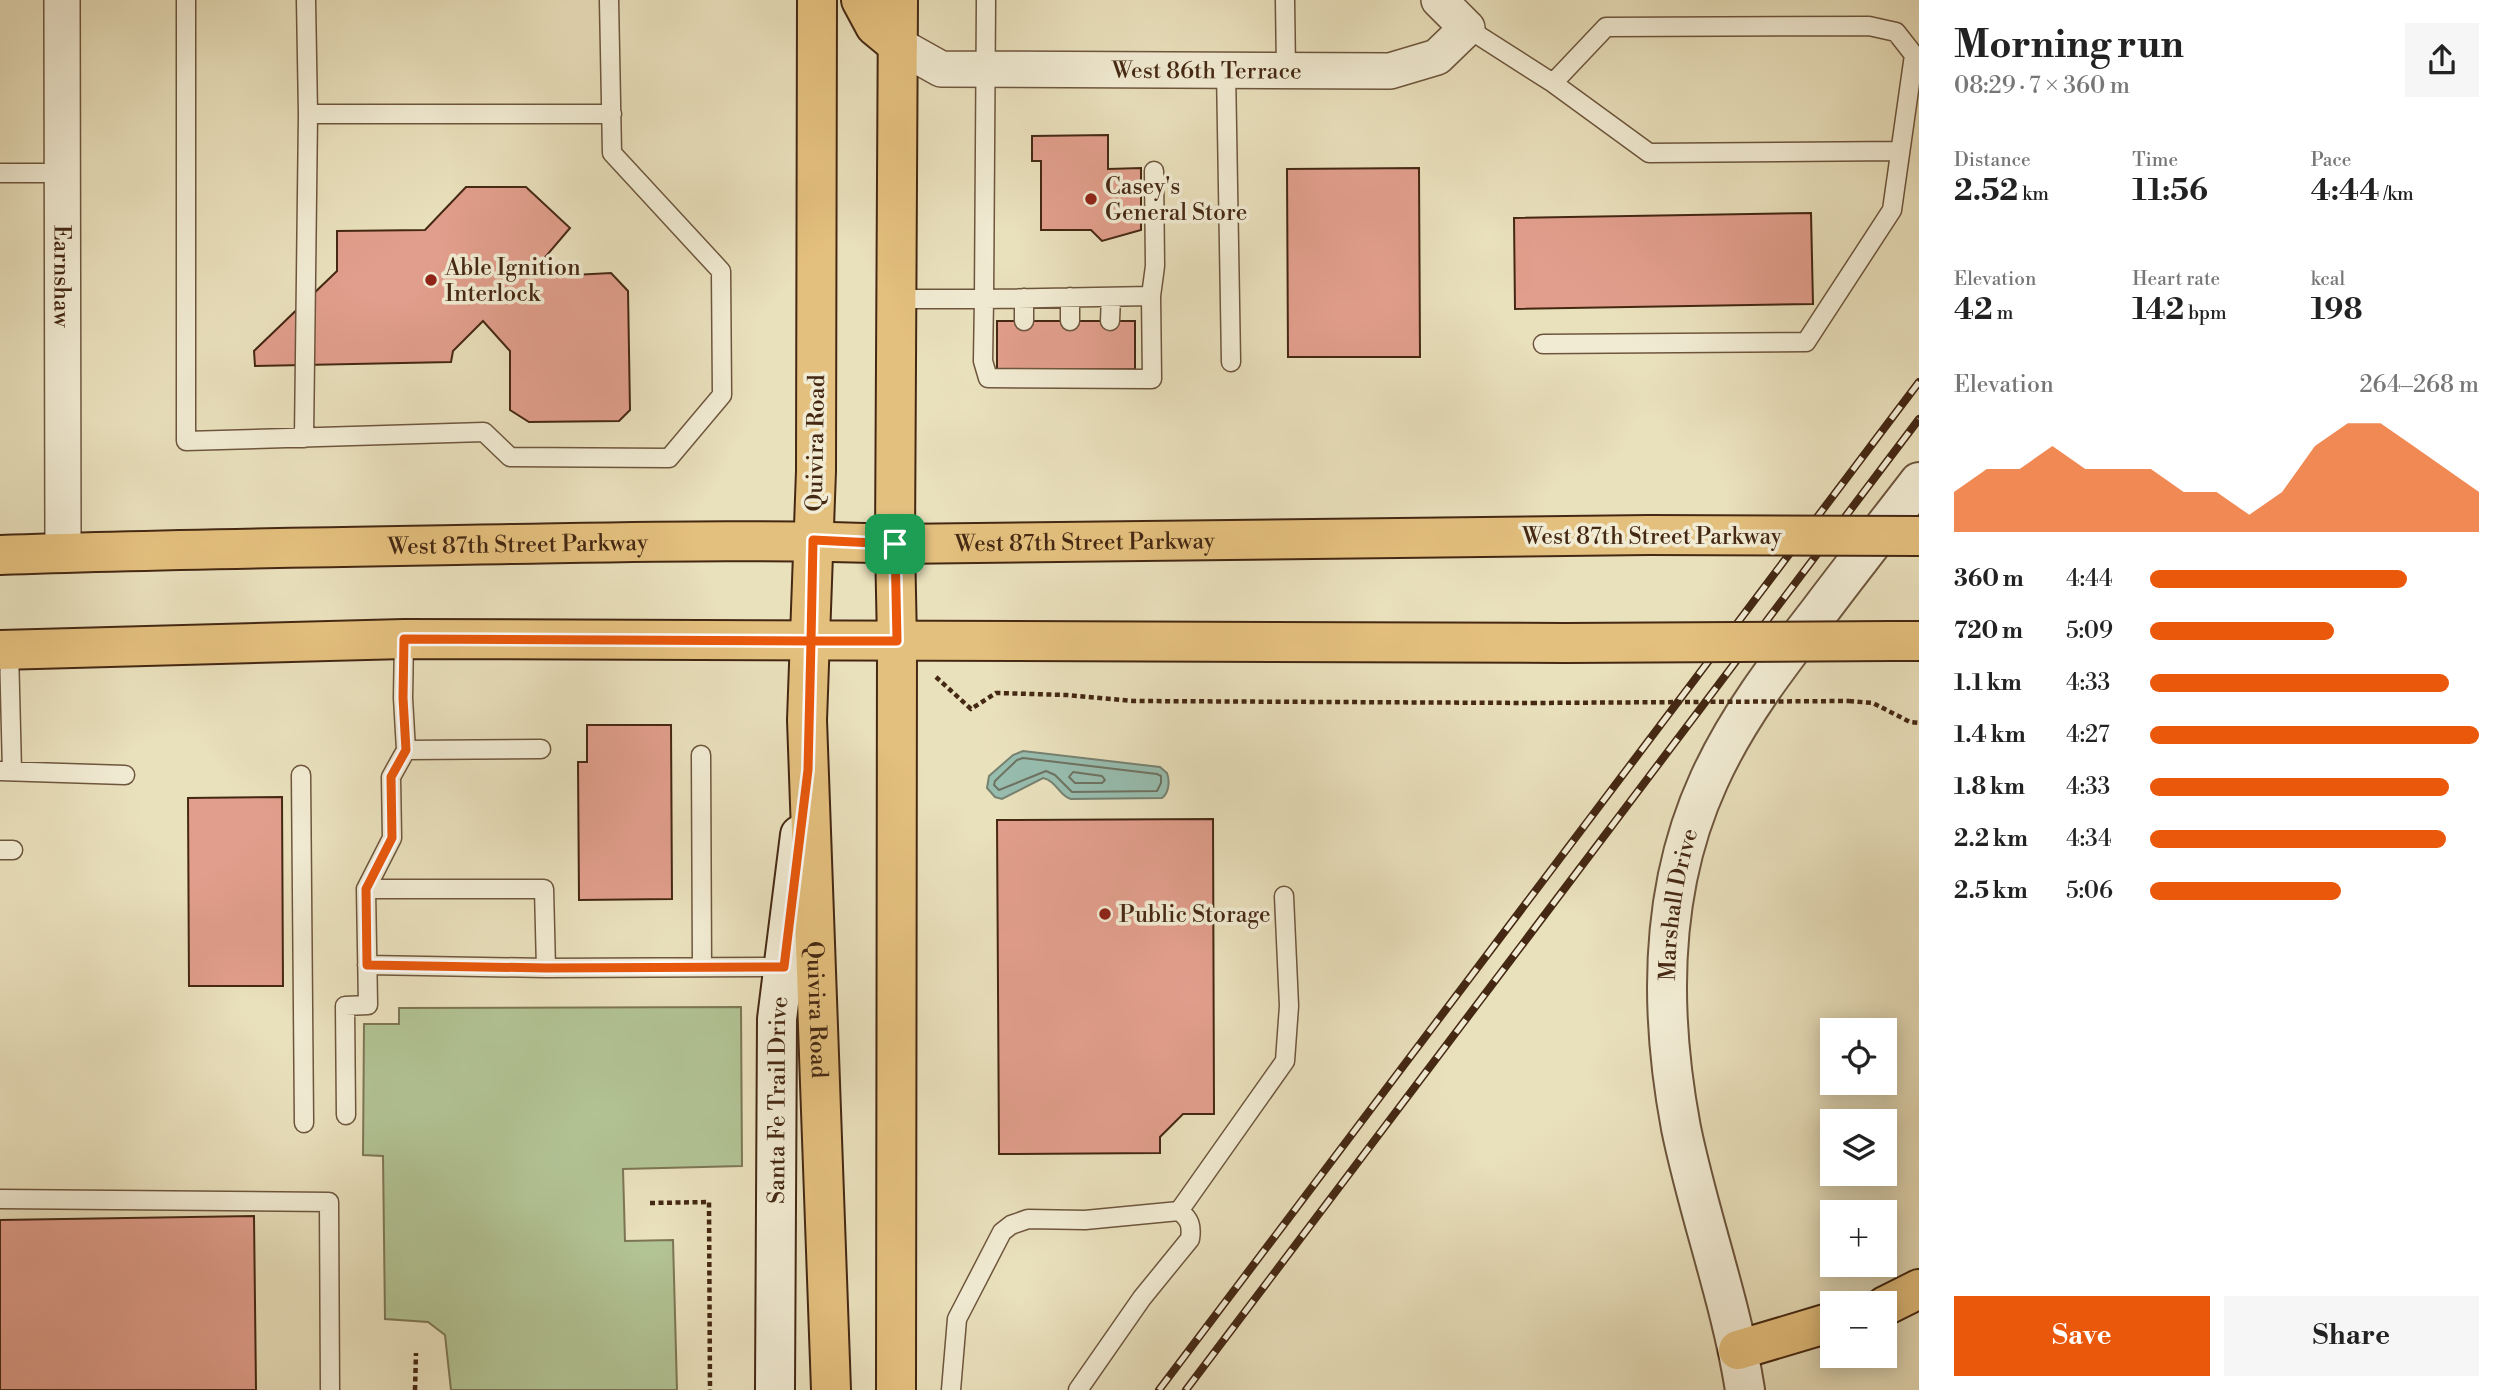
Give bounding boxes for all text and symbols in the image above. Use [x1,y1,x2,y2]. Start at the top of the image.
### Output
text: Morning run [1954,22,2184,69]
button: share [2405,23,2479,97]
street label: West 86th Terrace [1111,57,1302,86]
text: 08:29 · 7 × 360 m [1954,72,2130,100]
text: Distance [1954,148,2031,172]
text: Time [2132,148,2178,172]
text: Pace [2311,148,2351,172]
text: 2.52 [1954,172,2018,210]
text: 11:56 [2132,172,2208,210]
text: 4:44 [2311,172,2380,210]
place label: Casey's General Store [1105,173,1247,227]
text: km [2018,182,2049,206]
text: /km [2380,182,2414,206]
marker: Casey's General Store [1083,191,1099,207]
street label: Earnshaw [47,225,76,329]
place label: Able Ignition Interlock [444,254,581,308]
text: Elevation [1954,267,2036,291]
text: Heart rate [2132,267,2220,291]
text: kcal [2311,267,2345,291]
marker: Able Ignition Interlock [423,272,439,288]
text: 42 [1954,291,1993,329]
text: 142 [2132,291,2184,329]
text: 198 [2311,291,2363,329]
text: m [1993,301,2013,325]
text: bpm [2184,301,2227,325]
text: Elevation [1954,371,2054,399]
text: 264–268 m [2359,371,2479,399]
street label: Quivira Road [801,374,831,512]
pin [865,514,925,574]
street label: West 87th Street Parkway [1521,523,1783,551]
icon: arrive [876,525,914,563]
street label: West 87th Street Parkway [954,527,1216,558]
street label: West 87th Street Parkway [386,529,649,561]
text: 360 m [1954,565,2024,593]
text: 4:44 [2066,565,2113,593]
text: 720 m [1954,617,2023,645]
text: 5:09 [2066,617,2113,645]
text: 1.1 km [1954,669,2022,697]
text: 4:33 [2066,669,2110,697]
text: 1.4 km [1954,721,2026,749]
text: 4:27 [2066,721,2110,749]
text: 1.8 km [1954,773,2025,801]
text: 4:33 [2066,773,2110,801]
street label: Marshall Drive [1654,825,1704,981]
text: 2.2 km [1954,825,2028,853]
text: 4:34 [2066,825,2112,853]
text: 2.5 km [1954,877,2028,905]
text: 5:06 [2066,877,2113,905]
place label: Public Storage [1119,901,1271,929]
marker: Public Storage [1097,906,1113,922]
street label: Quivira Road [800,941,833,1079]
street label: Santa Fe Trail Drive [763,995,795,1204]
map controls [1820,1018,1897,1368]
button: locate [1820,1018,1897,1095]
button: layers [1820,1109,1897,1186]
button: + [1820,1200,1897,1277]
button: − [1820,1291,1897,1368]
button: Save [1954,1296,2210,1376]
button: Share [2224,1296,2479,1376]

